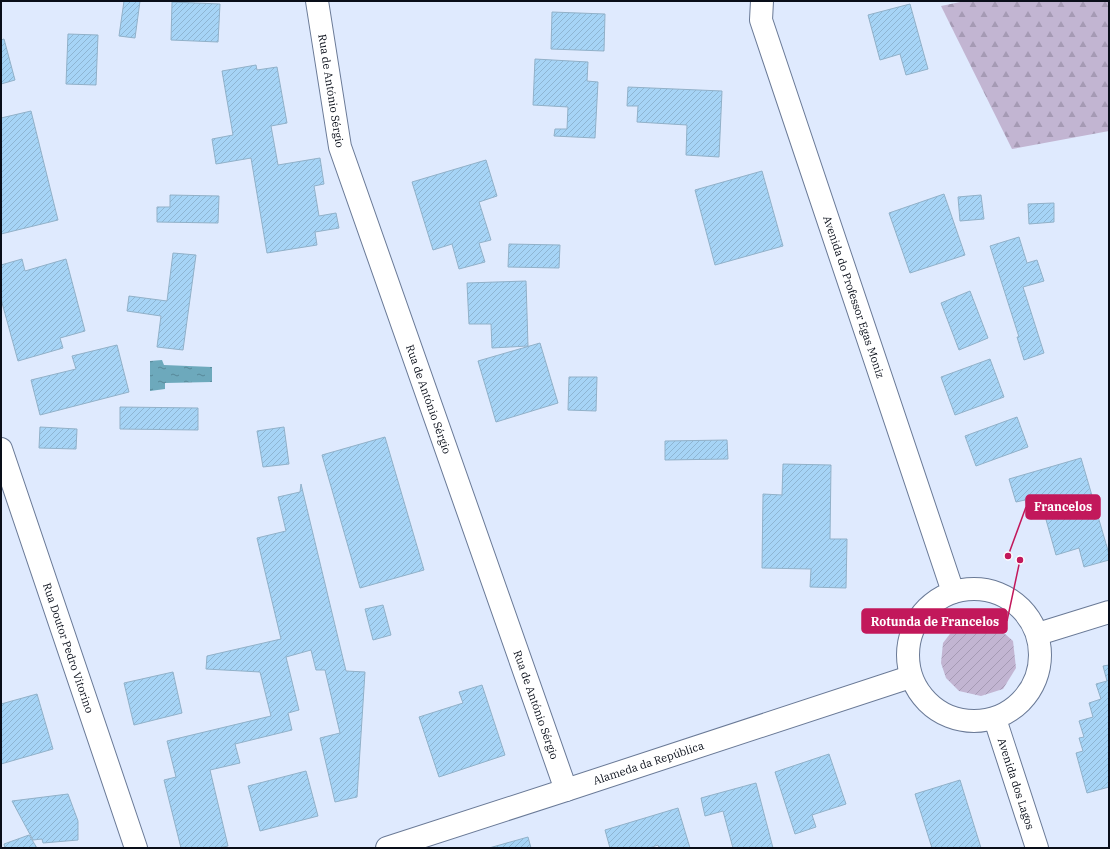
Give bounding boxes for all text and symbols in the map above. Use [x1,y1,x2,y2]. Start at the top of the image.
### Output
street label: Rua de António Sérgio [315,33,347,149]
street label: Avenida do Professor Egas Moniz [820,214,888,380]
street label: Rua de António Sérgio [403,343,454,456]
callout: Francelos [1026,495,1100,519]
text: Francelos [1034,499,1092,514]
street label: Rua Doutor Pedro Vitorino [40,581,97,715]
callout: Rotunda de Francelos [862,609,1007,633]
text: Rotunda de Francelos [871,614,999,629]
street label: Rua de António Sérgio [510,648,562,761]
street label: Avenida dos Lagos [995,736,1038,831]
street label: Alameda da República [591,738,706,788]

